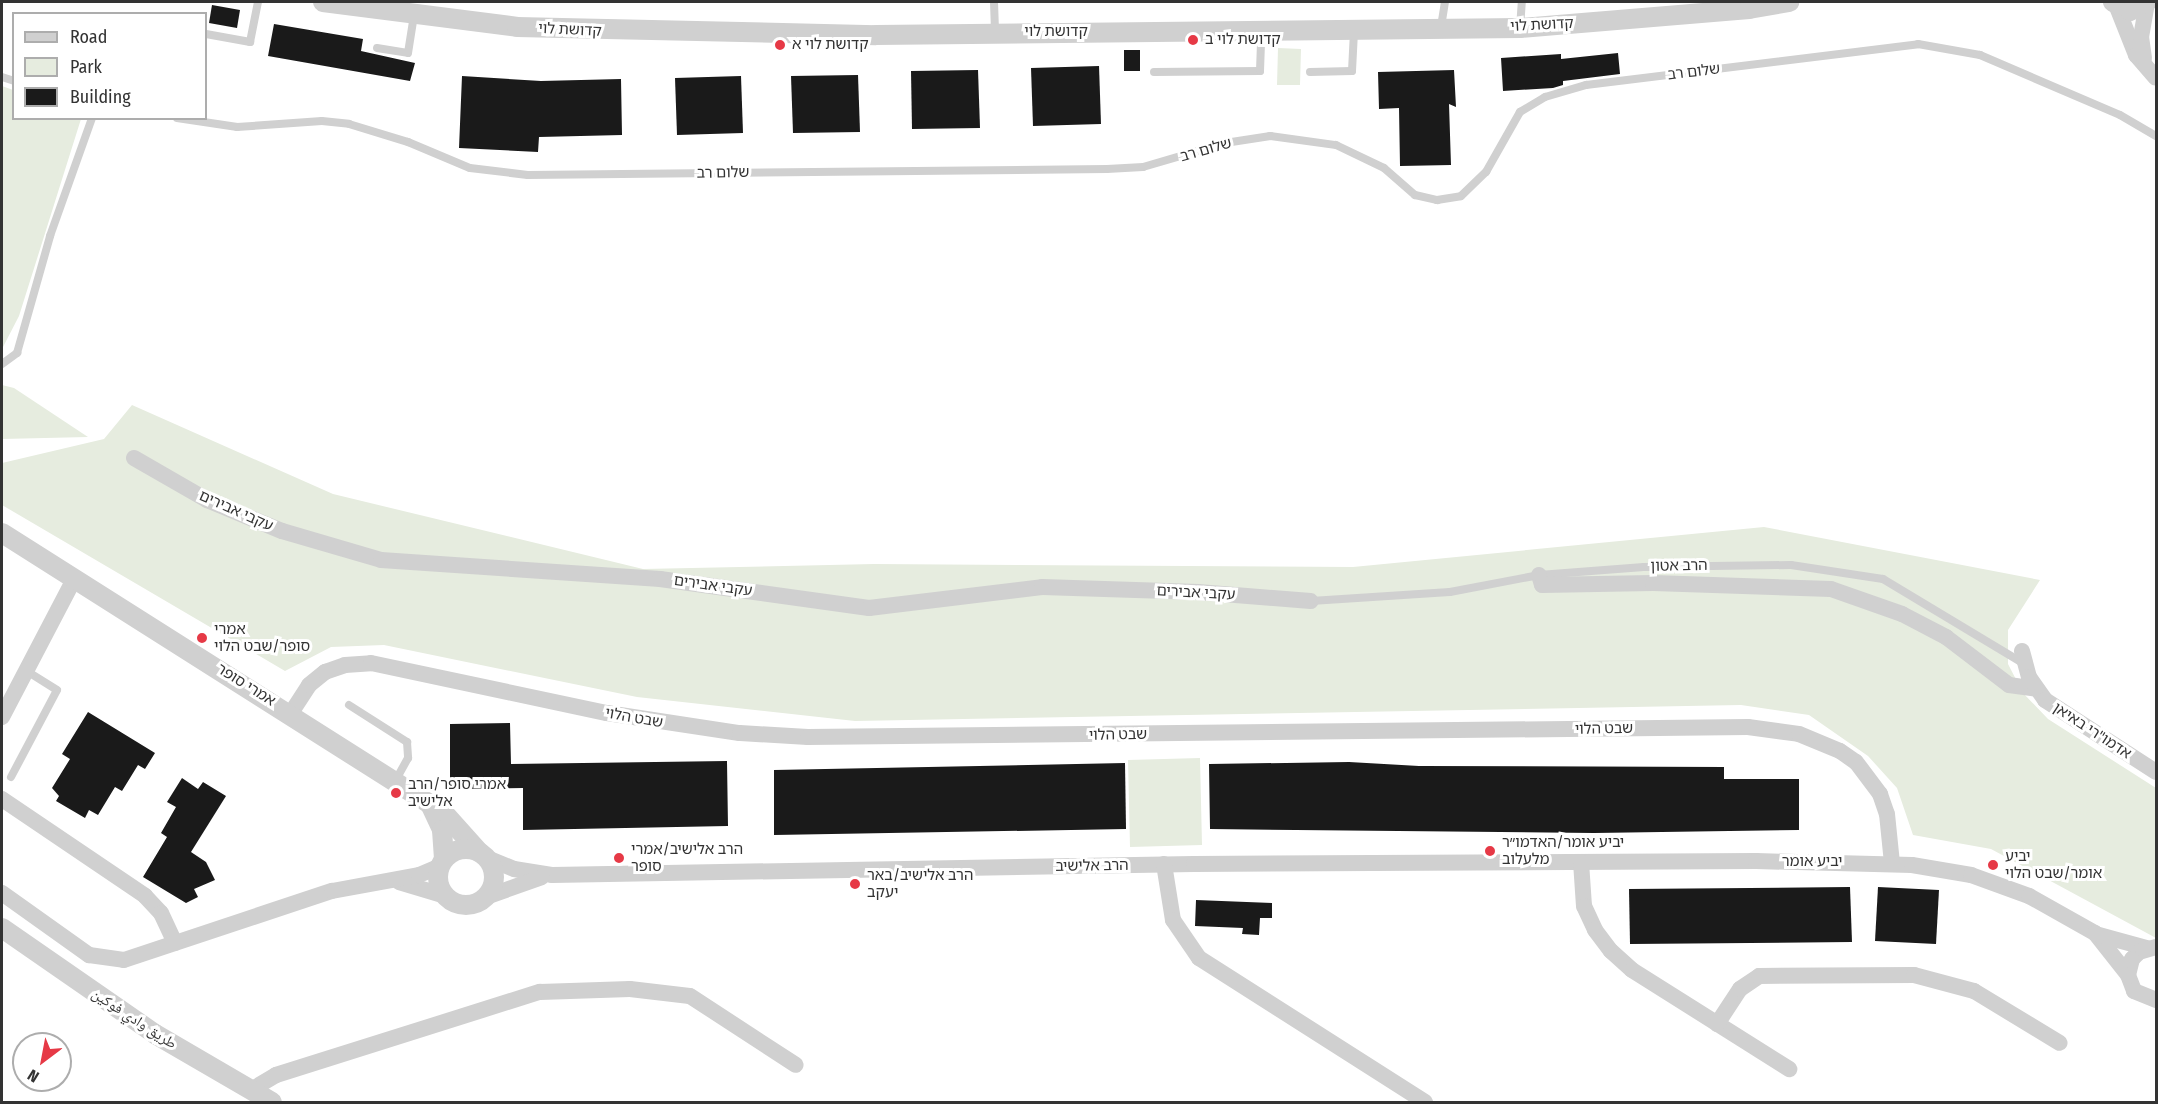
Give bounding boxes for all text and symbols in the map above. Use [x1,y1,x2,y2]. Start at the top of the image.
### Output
legend [12,12,207,120]
street label: קדושת לוי [1510,14,1574,36]
street label: קדושת לוי [538,19,602,41]
street label: קדושת לוי [1024,23,1088,41]
text: Road [70,26,107,48]
place label: קדושת לוי ב [1205,31,1281,49]
marker: קדושת לוי ב [1186,33,1200,47]
place label: קדושת לוי א [792,36,869,54]
marker: קדושת לוי א [773,38,787,52]
text: Park [70,56,102,78]
street label: שלום רב [1667,60,1721,84]
text: Building [70,86,131,108]
street label: שלום רב [1178,134,1234,166]
street label: שלום רב [696,164,750,182]
street label: עקבי אבירים [196,487,276,535]
street label: הרב אטון [1650,557,1708,575]
street label: עקבי אבירים [673,572,753,600]
street label: עקבי אבירים [1156,582,1236,604]
place label: אמרי סופר/שבט הלוי [214,620,310,655]
marker: אמרי סופר/שבט הלוי [195,631,209,645]
street label: אמרי סופר [213,660,279,710]
street label: אדמו"רי באיאן [2049,699,2135,763]
street label: שבט הלוי [604,704,664,732]
street label: שבט הלוי [1575,719,1633,739]
street label: שבט הלוי [1089,725,1147,745]
place label: אמרי סופר/הרב אלישיב [408,775,506,810]
marker: אמרי סופר/הרב אלישיב [389,786,403,800]
place label: יביע אומר/האדמו״ר מלעלוב [1502,833,1624,868]
place label: הרב אלישיב/אמרי סופר [631,840,743,875]
marker: יביע אומר/האדמו״ר מלעלוב [1483,844,1497,858]
place label: יביע אומר/שבט הלוי [2005,847,2102,882]
marker: הרב אלישיב/אמרי סופר [612,851,626,865]
street label: יביע אומר [1782,853,1842,871]
street label: הרב אלישיב [1055,856,1129,876]
marker: יביע אומר/שבט הלוי [1986,858,2000,872]
place label: הרב אלישיב/באר יעקב [867,866,973,901]
marker: הרב אלישיב/באר יעקב [848,877,862,891]
street label: طريق وادي فوکين [88,985,180,1053]
north arrow [12,1032,72,1092]
text: N [24,1065,42,1087]

